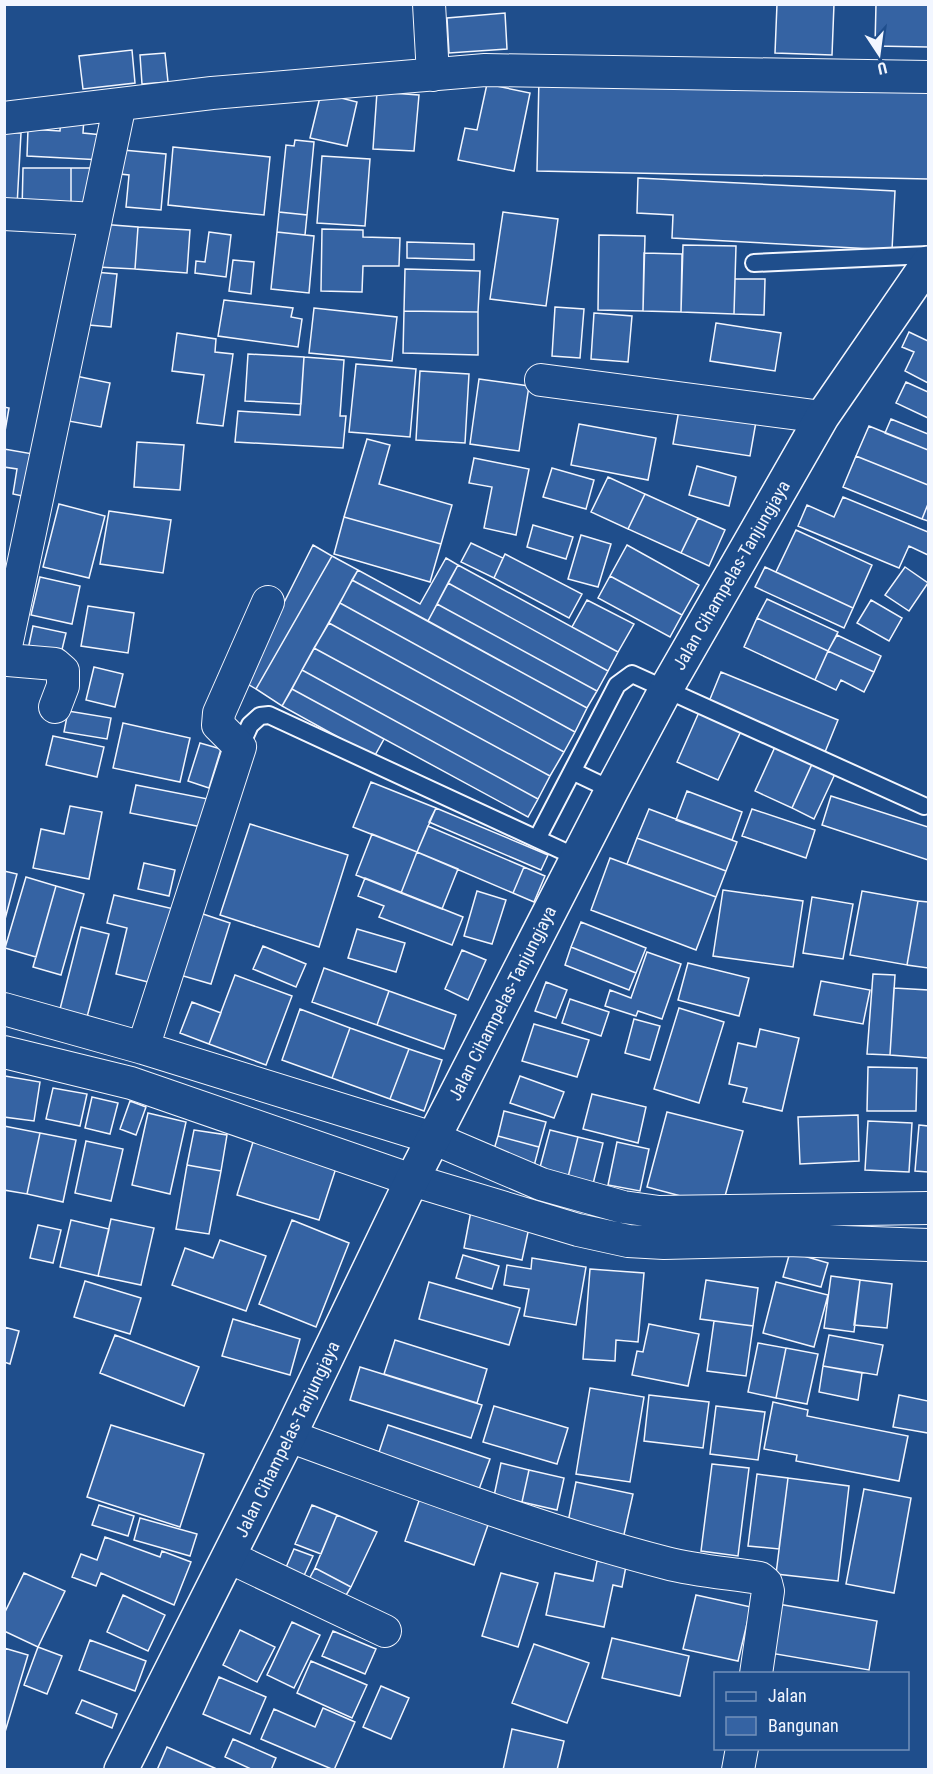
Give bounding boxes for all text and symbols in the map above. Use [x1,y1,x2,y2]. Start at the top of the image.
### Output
north arrow [849,24,909,84]
text: U [876,58,889,78]
street label: Jalan Cihampelas-Tanjungjaya [668,476,794,674]
street label: Jalan Cihampelas-Tanjungjaya [444,902,560,1104]
street label: Jalan Cihampelas-Tanjungjaya [230,1338,344,1540]
legend [714,1672,909,1750]
text: Jalan [768,1685,807,1706]
text: Bangunan [768,1715,839,1736]

